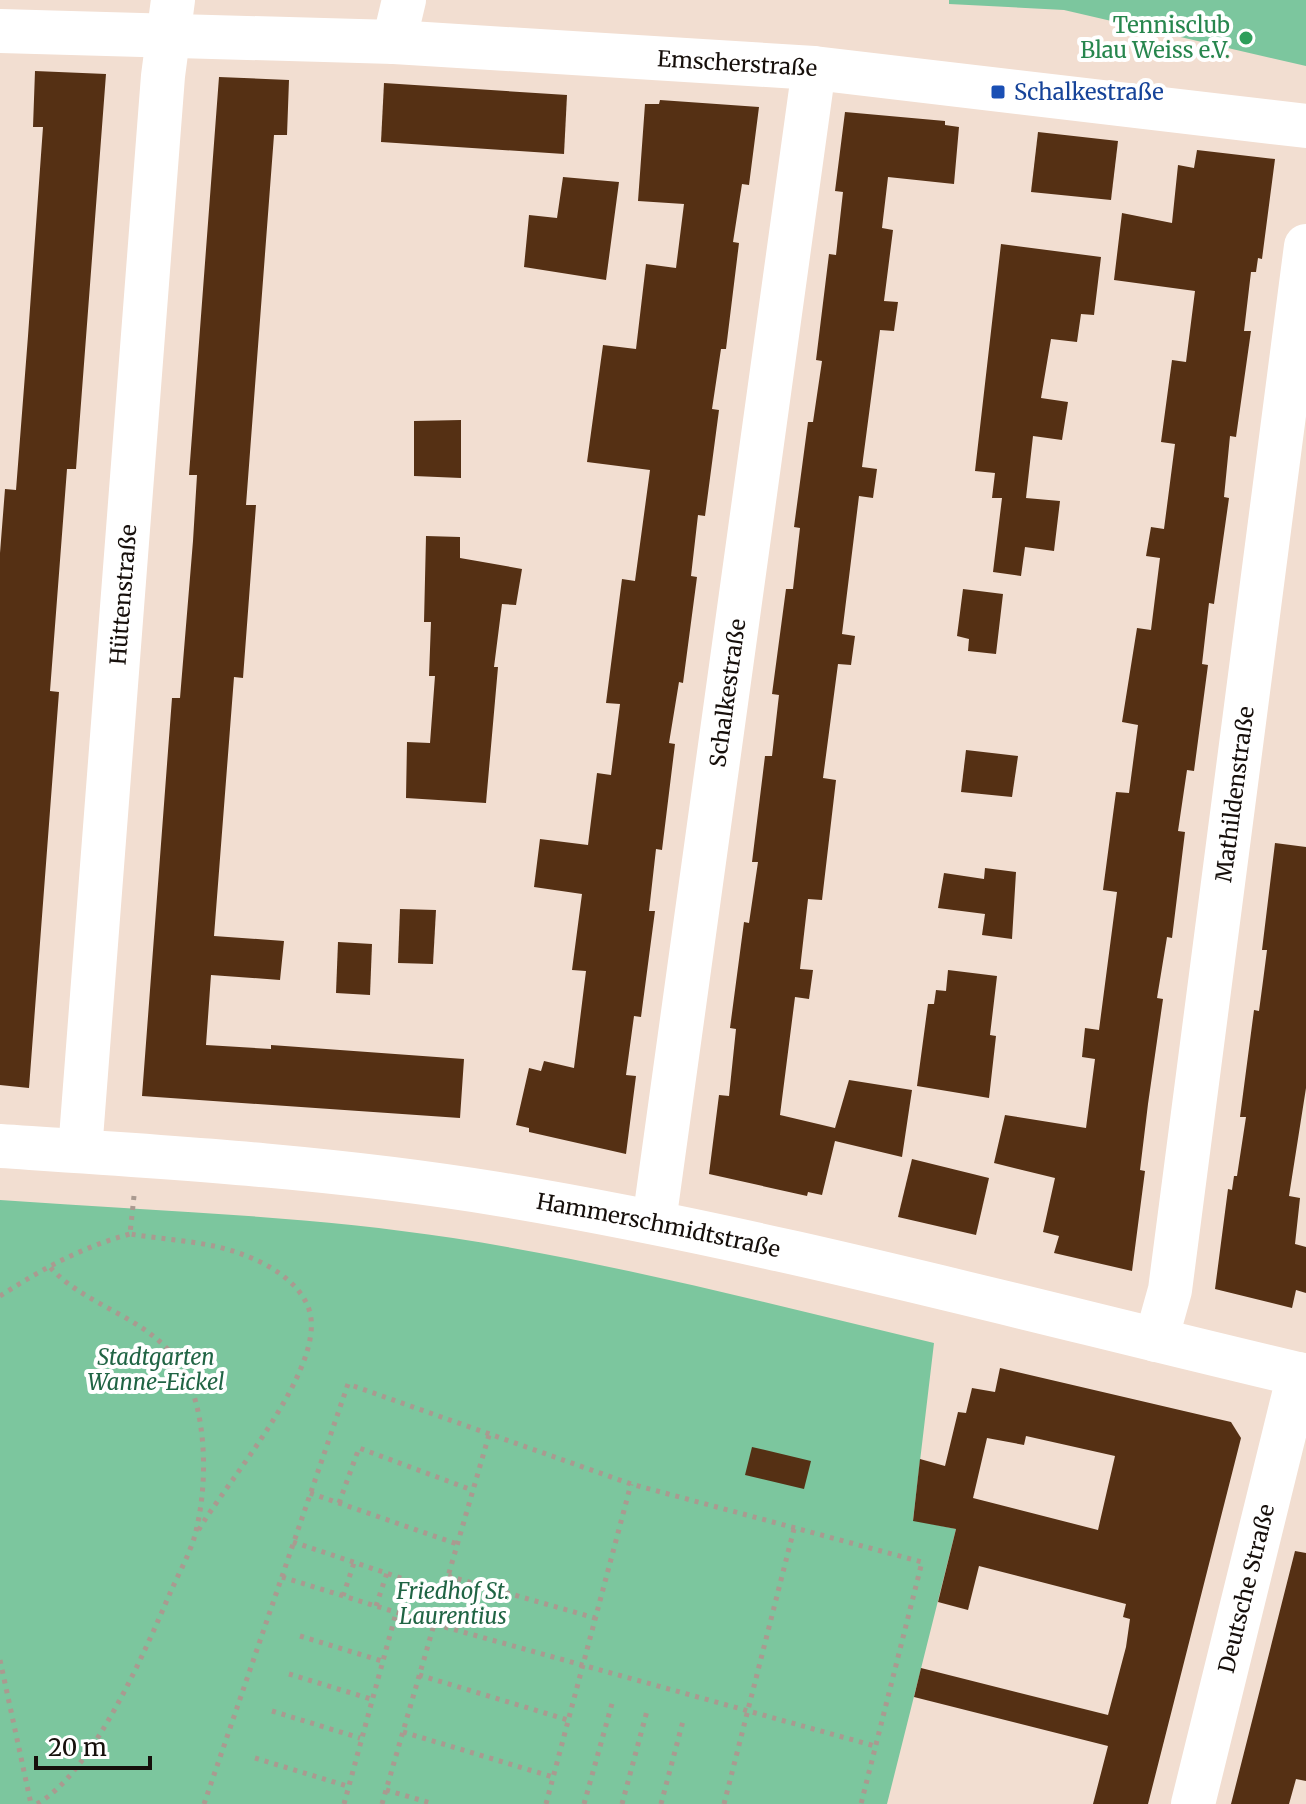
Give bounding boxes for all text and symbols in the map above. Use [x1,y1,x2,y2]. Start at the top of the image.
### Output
place label: Tennisclub Blau Weiss e.V. [1080,11,1230,64]
marker: Tennisclub Blau Weiss e.V. [1237,29,1255,47]
street label: Emscherstraße [656,44,818,82]
place label: Schalkestraße [1014,78,1164,106]
marker: Schalkestraße [989,83,1007,101]
street label: Hüttenstraße [104,523,142,666]
street label: Schalkestraße [703,617,751,769]
street label: Mathildenstraße [1209,705,1260,884]
street label: Hammerschmidtstraße [534,1187,783,1263]
park label: Stadtgarten Wanne-Eickel [88,1343,224,1396]
street label: Deutsche Straße [1212,1501,1280,1676]
park label: Friedhof St. Laurentius [396,1577,509,1630]
scale bar [36,1720,150,1770]
text: 20 m [48,1732,107,1763]

